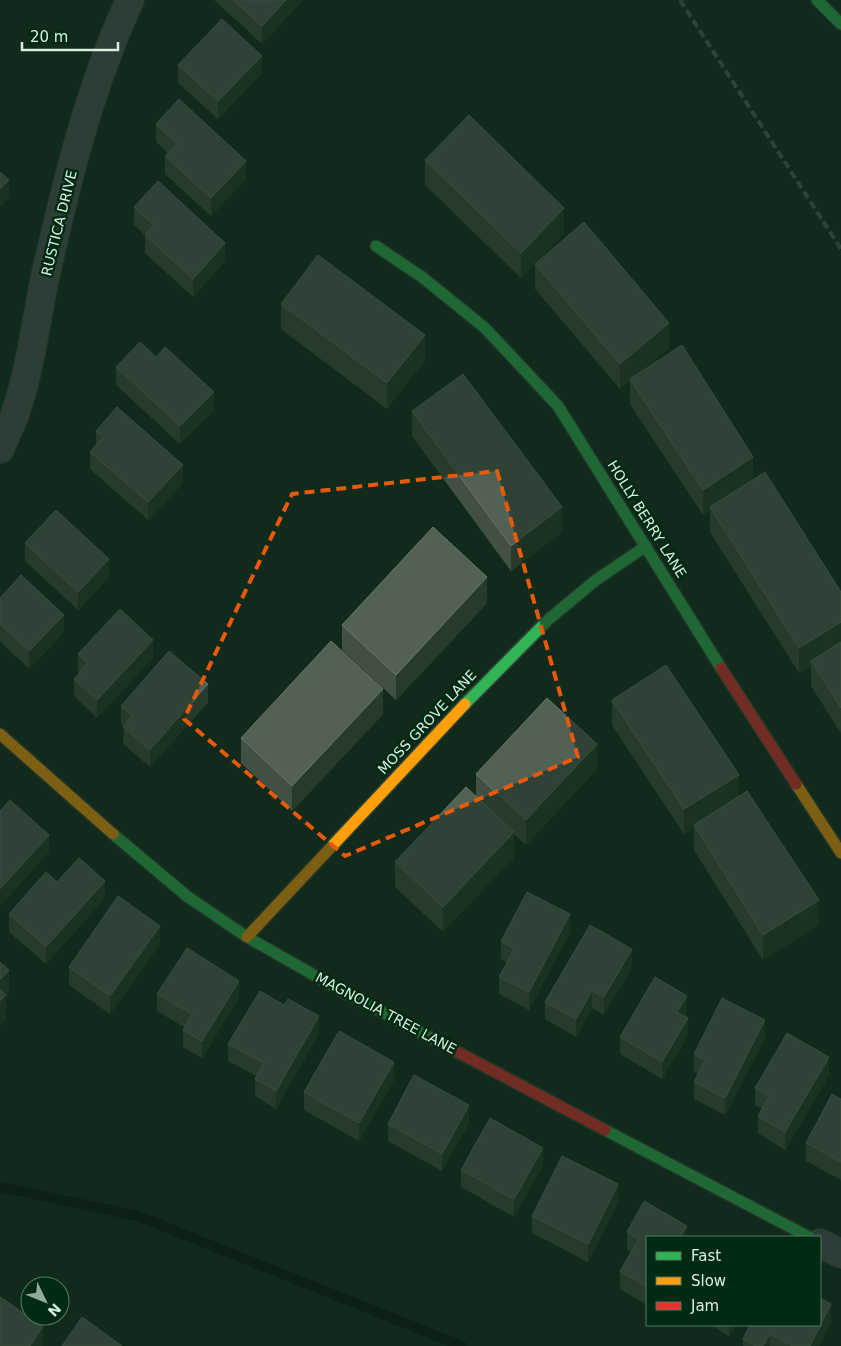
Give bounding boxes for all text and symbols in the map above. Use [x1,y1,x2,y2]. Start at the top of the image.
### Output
scale bar [22,20,119,52]
text: 20 m [30,28,68,46]
street label: RUSTICA DRIVE [38,168,80,278]
street label: HOLLY BERRY LANE [604,457,690,581]
street label: MOSS GROVE LANE [375,667,479,777]
street label: MAGNOLIA TREE LANE [313,969,459,1057]
legend [646,1236,821,1326]
text: Fast [691,1247,721,1265]
text: Slow [691,1272,726,1290]
north arrow [20,1276,70,1326]
text: Jam [690,1297,719,1315]
text: N [45,1300,64,1320]

